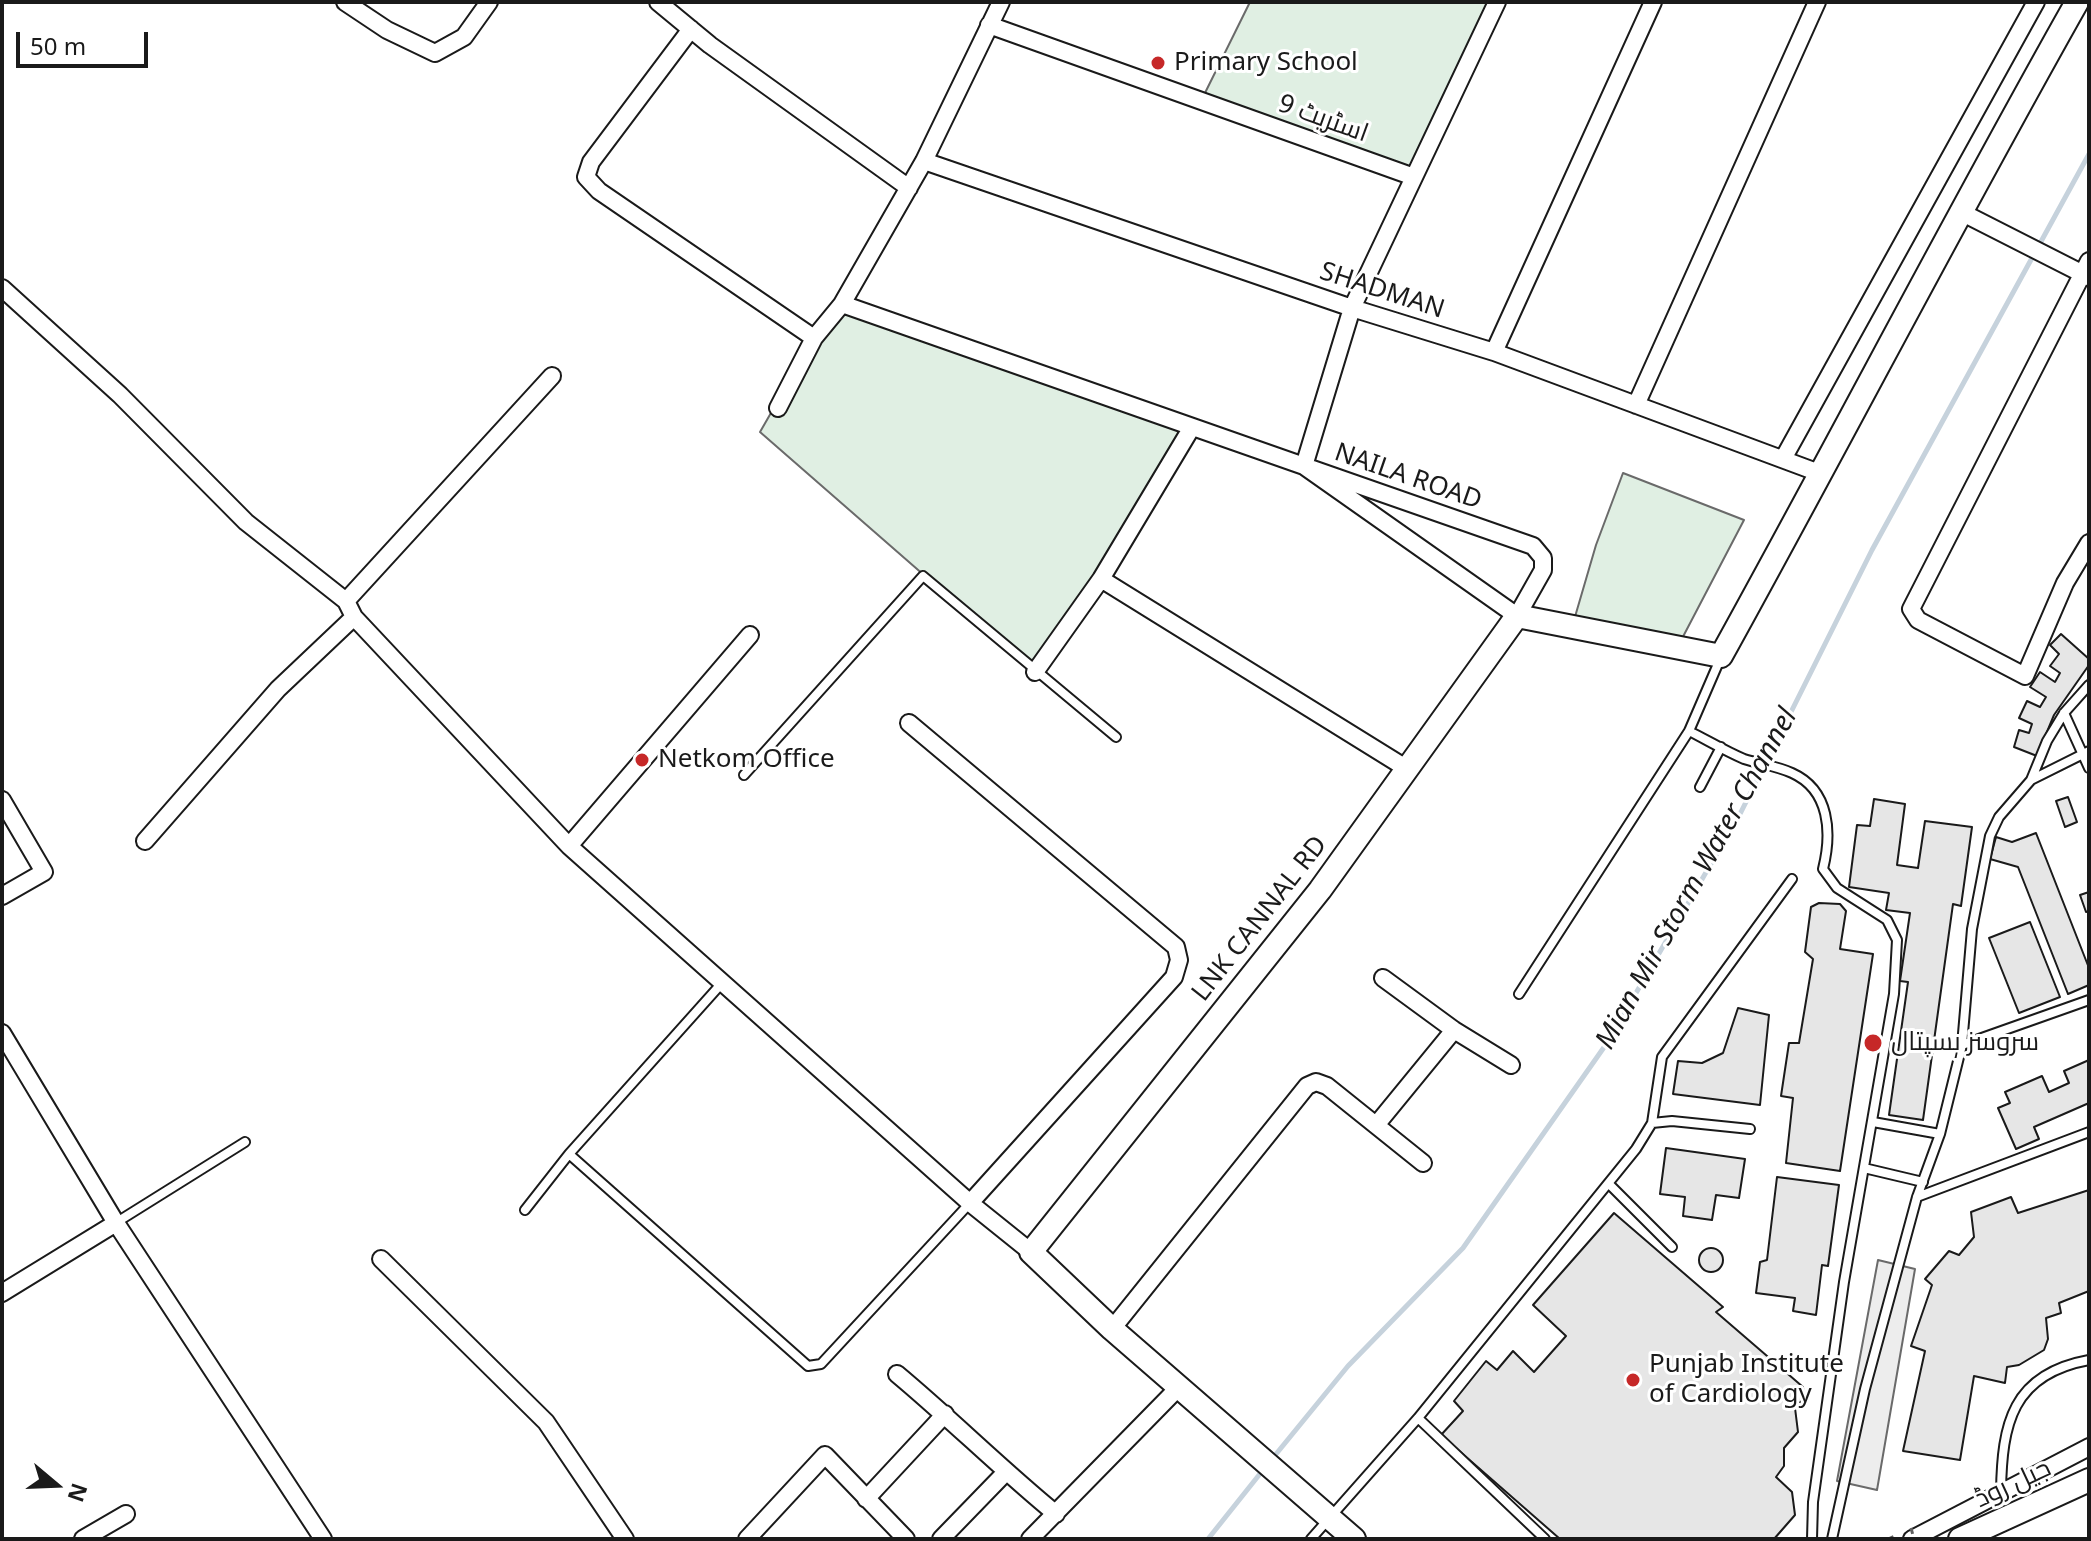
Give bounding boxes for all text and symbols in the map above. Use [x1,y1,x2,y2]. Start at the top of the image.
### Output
scale bar [20,16,152,66]
text: 50 m [30,29,86,62]
place label: Primary School [1174,47,1358,79]
marker: Primary School [1149,54,1167,72]
street label: اسٹریٹ 9 [1274,88,1372,150]
street label: SHADMAN [1316,256,1448,326]
street label: NAILA ROAD [1330,437,1486,517]
water label: Mian Mir Storm Water Channel [1589,703,1805,1055]
place label: Netkom Office [658,744,835,776]
marker: Netkom Office [633,751,651,769]
street label: LNK CANNAL RD [1186,830,1334,1008]
place label: سروسز ہسپتال [1891,1027,2039,1059]
marker: سروسز ہسپتال [1862,1032,1884,1054]
place label: Punjab Institute of Cardiology [1649,1349,1844,1410]
marker: Punjab Institute of Cardiology [1624,1371,1642,1389]
north arrow [16,1445,96,1525]
street label: جیل روڈ [1970,1453,2056,1515]
text: N [62,1479,96,1506]

